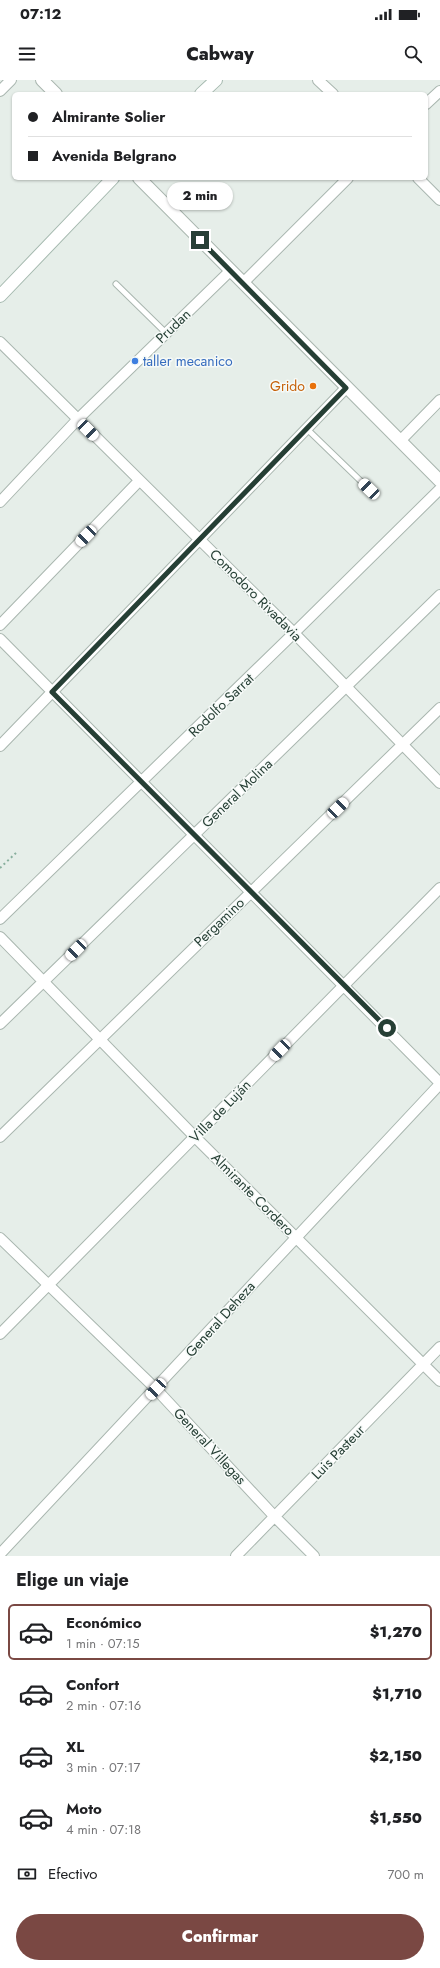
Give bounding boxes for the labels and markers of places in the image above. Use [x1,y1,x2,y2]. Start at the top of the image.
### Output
place label: taller mecanico [143,351,233,371]
marker: taller mecanico [130,356,140,366]
place label: Grido [270,376,305,396]
marker: Grido [308,381,318,391]

